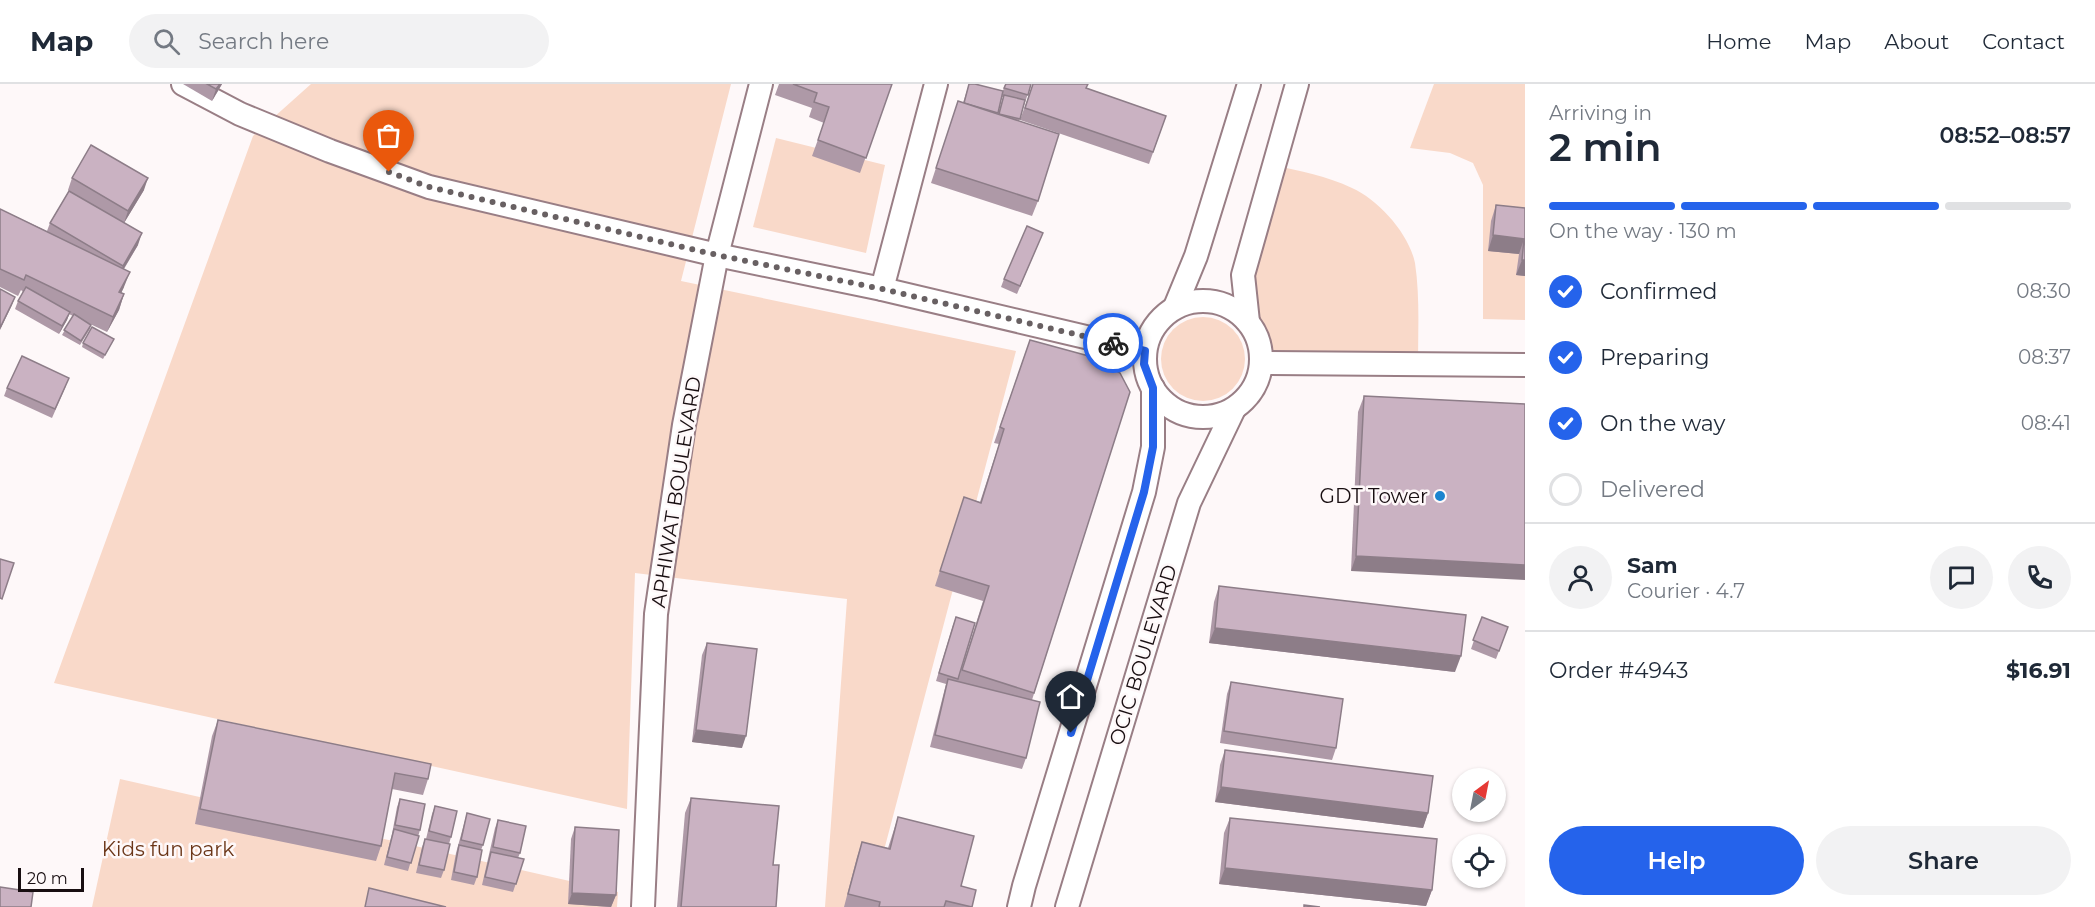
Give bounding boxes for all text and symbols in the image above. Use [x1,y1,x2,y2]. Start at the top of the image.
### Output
search box [129,14,549,68]
text: Map [30,24,93,58]
icon: search [150,25,183,58]
text: Search here [198,28,329,55]
text: Home [1706,29,1771,54]
text: Map [1804,29,1851,54]
text: About [1884,29,1949,54]
text: Contact [1982,29,2065,54]
text: Arriving in [1549,101,1652,125]
pin [363,110,414,172]
icon: bag [372,119,405,152]
text: 08:52–08:57 [1939,122,2071,149]
text: 2 min [1549,123,1662,171]
text: On the way · 130 m [1549,219,1737,243]
icon: check [1549,275,1582,308]
text: Confirmed [1600,278,1717,305]
text: 08:30 [2016,279,2071,303]
courier [1083,313,1143,373]
icon: bike [1097,327,1130,360]
icon: check [1549,341,1582,374]
text: Preparing [1600,344,1709,371]
text: 08:37 [2018,345,2071,369]
street label: APHIWAT BOULEVARD [646,375,706,609]
icon: check [1549,407,1582,440]
text: On the way [1600,410,1725,437]
text: 08:41 [2021,411,2071,435]
text: Delivered [1600,476,1705,503]
place label: GDT Tower [1320,484,1428,508]
marker: GDT Tower [1433,489,1447,503]
button: person [1549,546,1612,609]
button: chat [1930,546,1993,609]
button: phone [2008,546,2071,609]
text: Sam [1627,552,1678,579]
street label: OCIC BOULEVARD [1104,562,1182,748]
text: Courier · 4.7 [1627,579,1745,603]
text: Order #4943 [1549,657,1689,684]
text: $16.91 [2006,657,2071,684]
pin [1045,671,1096,733]
icon: home [1054,680,1087,713]
north arrow [1452,768,1506,822]
map controls [1452,768,1506,888]
button: Help [1549,826,1804,895]
button: Share [1816,826,2071,895]
button: locate [1452,834,1506,888]
park label: Kids fun park [102,837,234,861]
scale bar [18,865,84,892]
text: 20 m [27,869,68,888]

